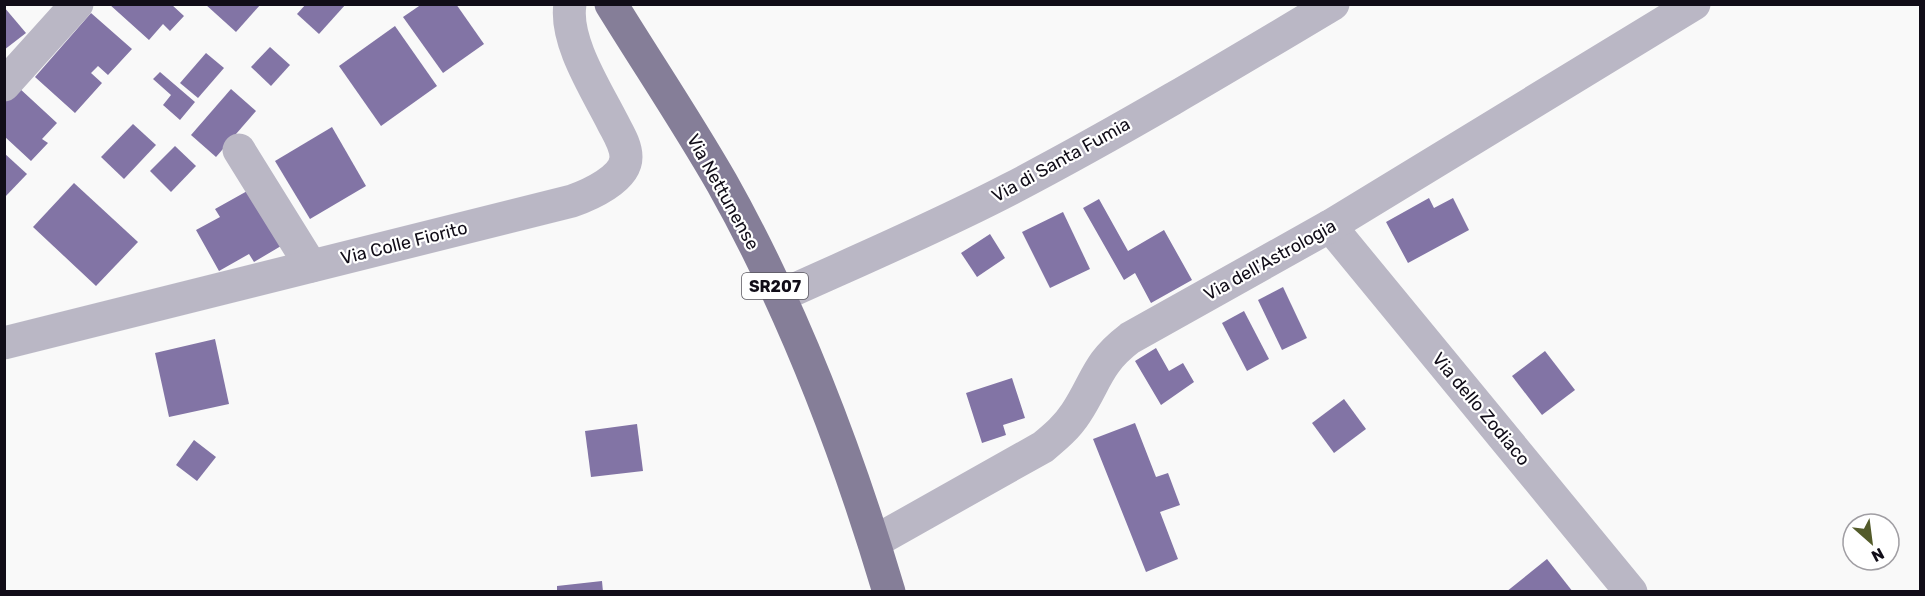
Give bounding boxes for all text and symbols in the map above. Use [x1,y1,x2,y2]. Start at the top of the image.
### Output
street label: Via di Santa Fumia [988,113,1134,207]
street label: Via Nettunense [682,130,764,254]
street label: Via dell'Astrologia [1200,215,1340,305]
street label: Via Colle Fiorito [338,217,470,269]
road number: SR207 [742,273,808,299]
street label: Via dello Zodiaco [1427,348,1535,470]
north arrow [1841,512,1901,572]
text: N [1868,544,1887,566]

